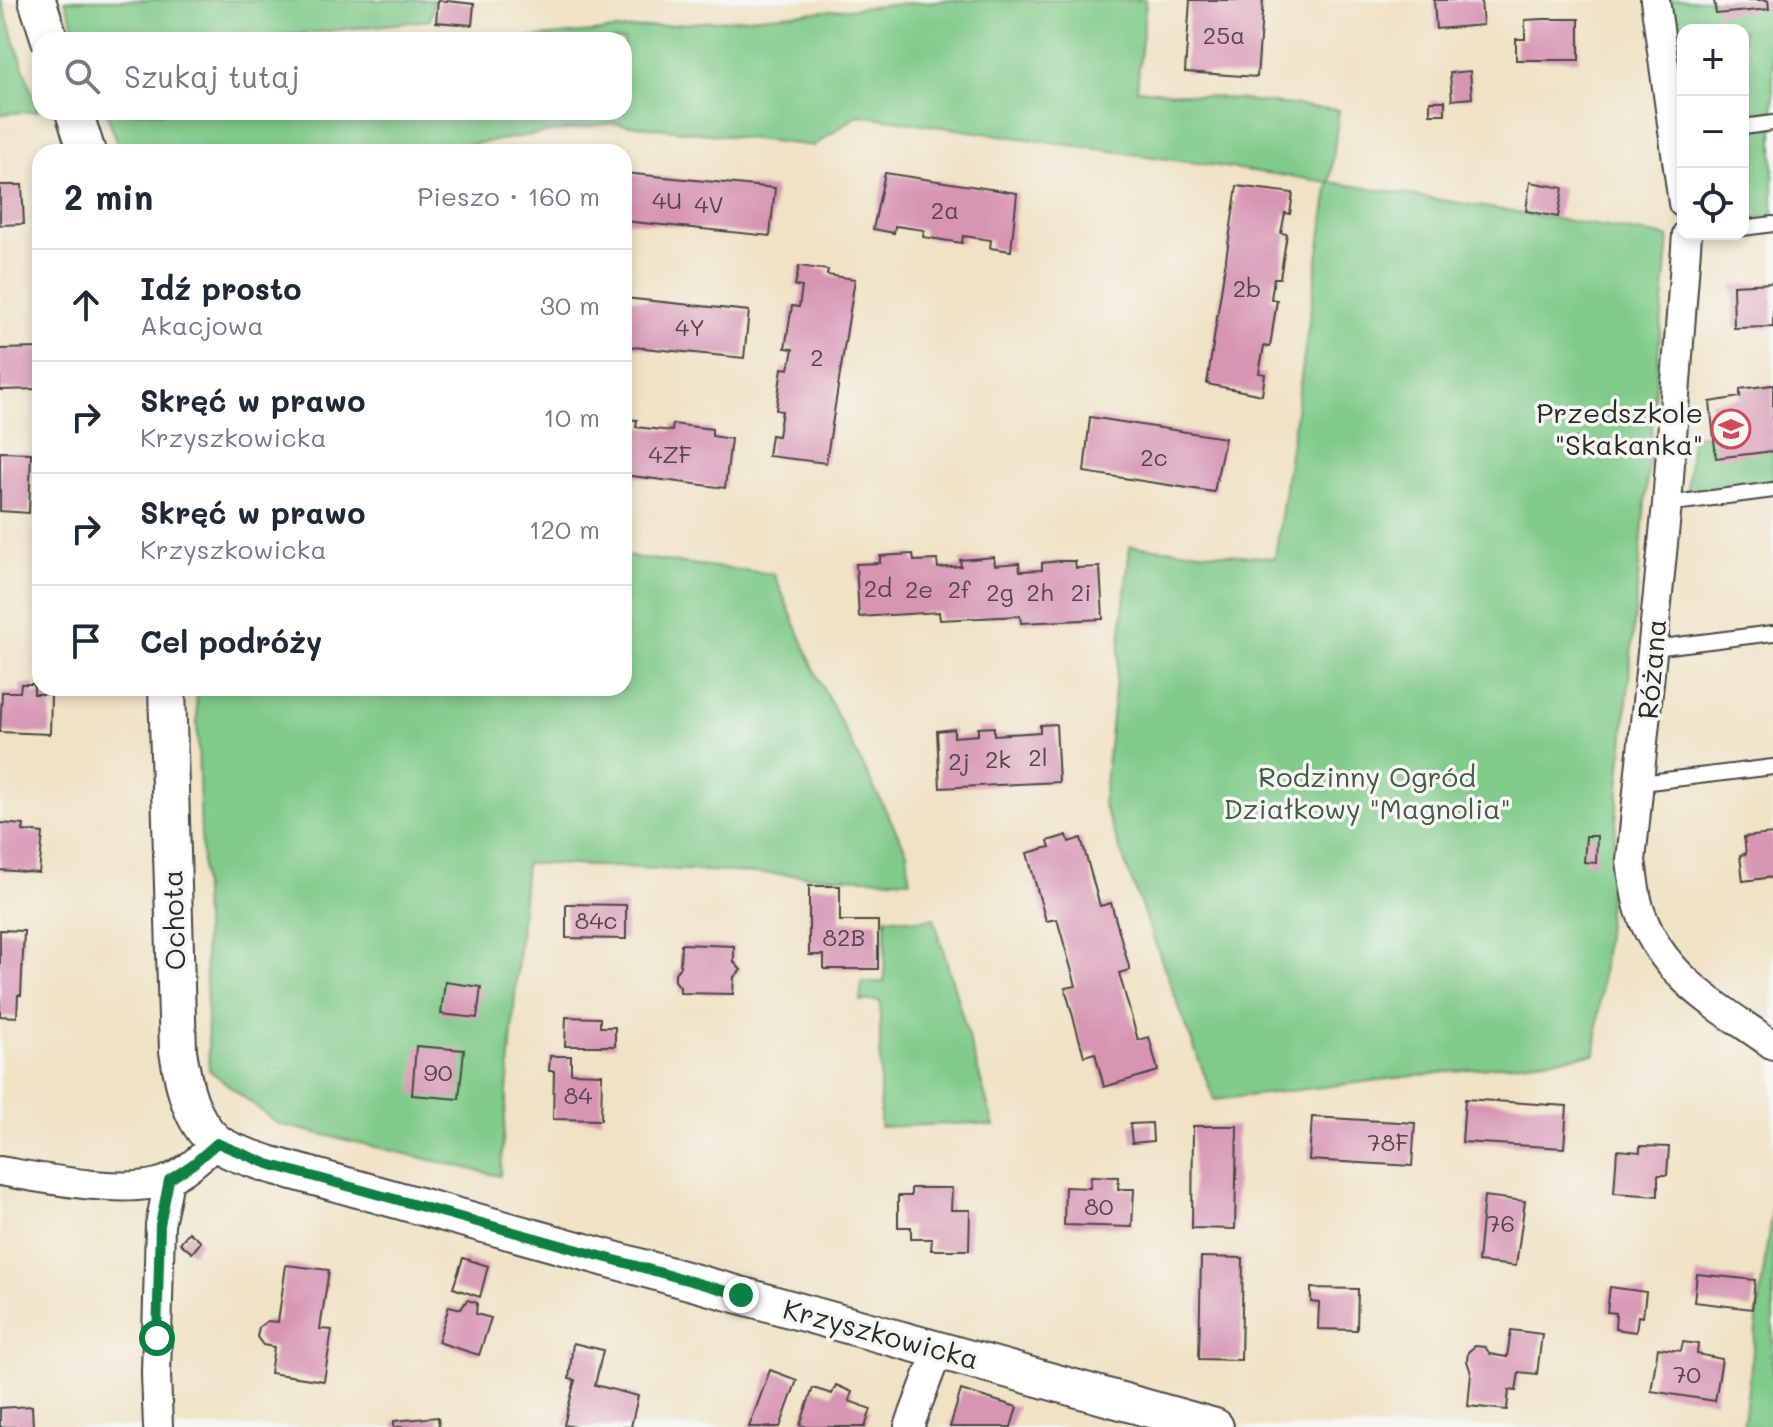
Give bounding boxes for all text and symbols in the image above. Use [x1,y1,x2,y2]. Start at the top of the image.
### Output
house number: 25a [1203,19,1245,50]
map controls [1677,24,1749,240]
button: + [1677,24,1749,96]
search box [32,32,632,120]
icon: search [60,54,104,98]
text: Szukaj tutaj [124,56,300,96]
button: − [1677,96,1749,168]
button: locate [1677,168,1749,240]
text: 2 min [64,174,153,219]
text: Pieszo · 160 m [417,179,600,213]
house number: 4U [652,184,682,215]
house number: 4V [694,188,724,219]
house number: 2a [931,194,959,225]
text: Idź prosto [140,268,301,308]
house number: 2b [1233,272,1261,303]
icon: ahead [64,283,108,327]
text: 30 m [540,288,600,322]
text: Akacjowa [140,308,264,342]
house number: 4Y [675,311,705,342]
house number: 2 [810,341,824,372]
text: Skręć w prawo [140,380,365,420]
place label: Przedszkole "Skakanka" [1536,394,1703,462]
icon: right [64,395,108,439]
text: 10 m [543,400,600,434]
school or university icon: Przedszkole "Skakanka" [1710,408,1752,450]
text: Krzyszkowicka [140,420,327,454]
house number: 4ZF [648,438,692,469]
house number: 2c [1140,441,1168,472]
text: Skręć w prawo [140,492,365,532]
icon: right [64,507,108,551]
text: 120 m [529,512,600,546]
text: Krzyszkowicka [140,532,327,566]
house number: 2d [864,572,892,603]
house number: 2e [905,573,933,604]
house number: 2f [948,573,971,604]
house number: 2g [986,576,1014,607]
house number: 2h [1027,576,1053,607]
house number: 2i [1071,576,1091,607]
street label: Różana [1629,617,1673,721]
icon: arrive [64,619,108,663]
text: Cel podróży [140,621,322,661]
house number: 2l [1028,741,1048,772]
house number: 2k [985,743,1011,774]
house number: 2j [948,745,970,776]
park label: Rodzinny Ogród Działkowy "Magnolia" [1223,758,1511,826]
street label: Ochota [153,869,193,971]
house number: 84c [575,904,617,935]
house number: 82B [823,921,865,952]
house number: 90 [424,1056,453,1087]
house number: 84 [564,1079,592,1110]
house number: 78F [1367,1126,1409,1157]
house number: 80 [1084,1190,1114,1221]
house number: 76 [1487,1207,1515,1238]
route end [723,1277,759,1313]
street label: Krzyszkowicka [780,1290,983,1376]
route start [139,1320,175,1356]
house number: 70 [1673,1358,1701,1389]

